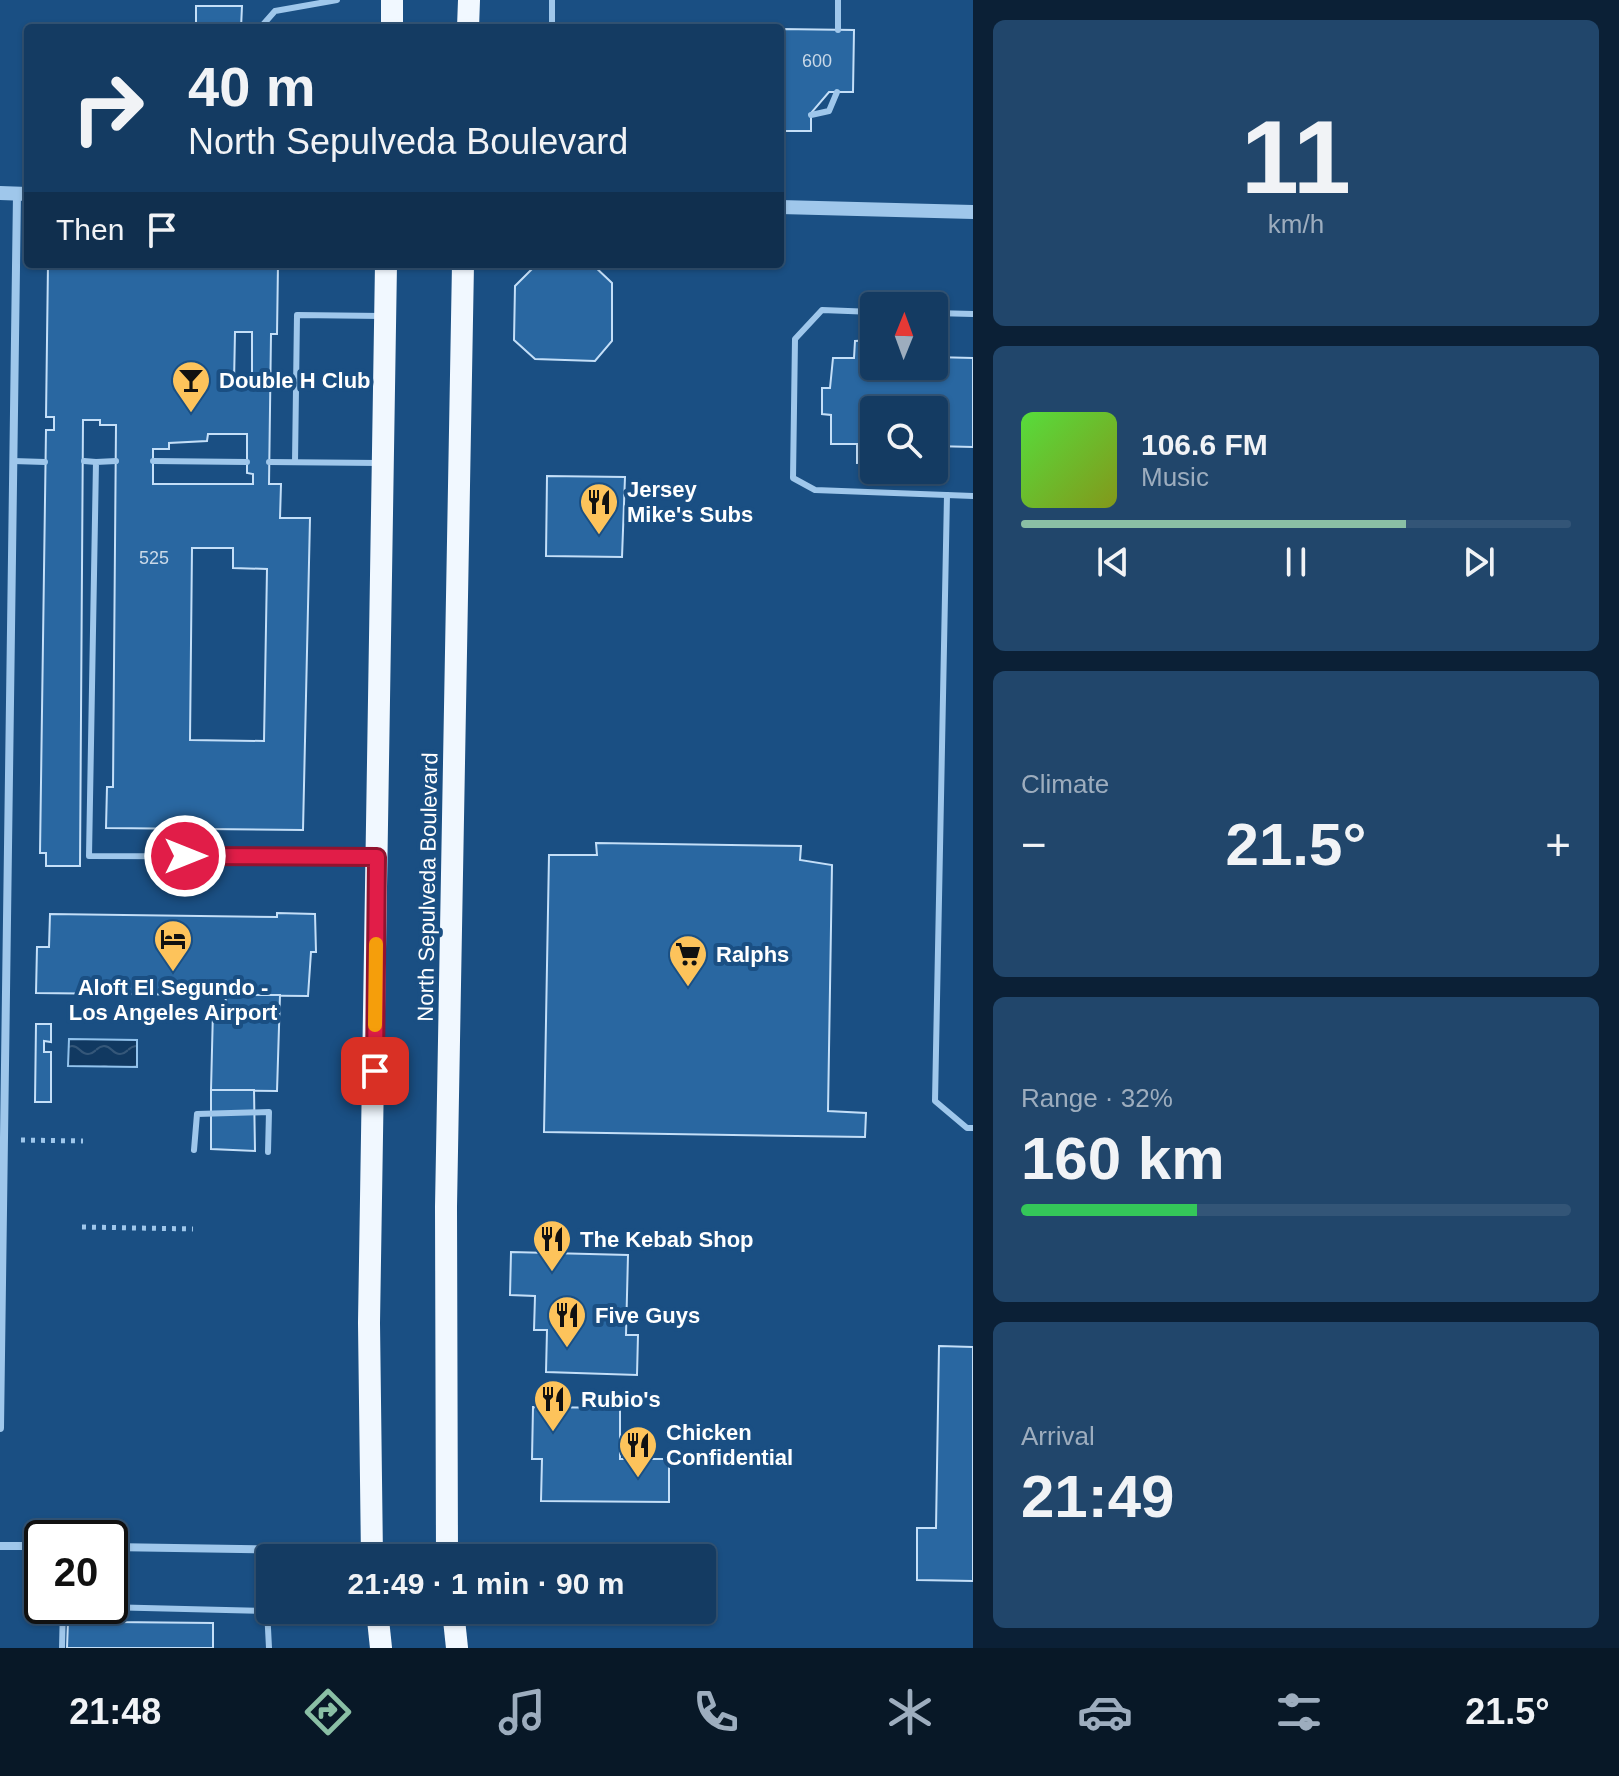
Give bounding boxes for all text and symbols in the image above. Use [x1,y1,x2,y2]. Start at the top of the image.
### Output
house number: 600 [802,51,832,71]
text: 40 m [188,55,316,118]
icon: right [56,56,160,160]
text: 11 [1241,99,1351,215]
text: North Sepulveda Boulevard [188,121,628,162]
icon: arrive [140,208,184,252]
text: km/h [1268,209,1324,239]
text: Then [56,213,124,246]
north arrow [860,292,948,380]
map controls [860,292,948,484]
bar icon: Double H Club [170,359,212,414]
place label: Double H Club [219,368,371,393]
button: search [860,396,948,484]
text: 106.6 FM [1141,428,1268,461]
text: Music [1141,462,1209,492]
place label: Jersey Mike's Subs [627,477,753,527]
restaurant icon: Jersey Mike's Subs [578,481,620,536]
icon: previous [1091,540,1135,584]
icon: pause [1274,540,1318,584]
icon: next [1457,540,1501,584]
house number: 525 [139,548,169,568]
street label: North Sepulveda Boulevard [413,752,442,1022]
text: Climate [1021,769,1109,799]
text: 21.5° [1226,811,1366,878]
position arrow [143,814,227,898]
text: − [1021,820,1047,869]
text: + [1545,820,1571,869]
hotel icon: Aloft El Segundo - Los Angeles Airport [152,918,194,973]
supermarket icon: Ralphs [667,933,709,988]
place label: Ralphs [716,942,789,967]
place label: Aloft El Segundo - Los Angeles Airport [69,975,278,1025]
pin [341,1037,409,1105]
icon: arrive [353,1049,397,1093]
text: Range · 32% [1021,1083,1173,1113]
text: 160 km [1021,1125,1225,1192]
restaurant icon: The Kebab Shop [531,1218,573,1273]
place label: The Kebab Shop [580,1227,754,1252]
restaurant icon: Five Guys [546,1294,588,1349]
place label: Five Guys [595,1303,700,1328]
restaurant icon: Rubio's [532,1378,574,1433]
place label: Rubio's [581,1387,661,1412]
place label: Chicken Confidential [666,1420,793,1470]
text: Arrival [1021,1421,1095,1451]
restaurant icon: Chicken Confidential [617,1424,659,1479]
text: 21:49 [1021,1463,1174,1530]
speed limit sign: 20 [24,1520,128,1624]
text: 21:49 · 1 min · 90 m [348,1567,624,1600]
icon: directions [300,1684,356,1740]
icon: music [494,1684,550,1740]
icon: phone [688,1684,744,1740]
icon: climate [882,1684,938,1740]
icon: car [1077,1684,1133,1740]
icon: filters [1271,1684,1327,1740]
text: 21:48 [69,1691,161,1732]
text: 21.5° [1465,1691,1550,1732]

